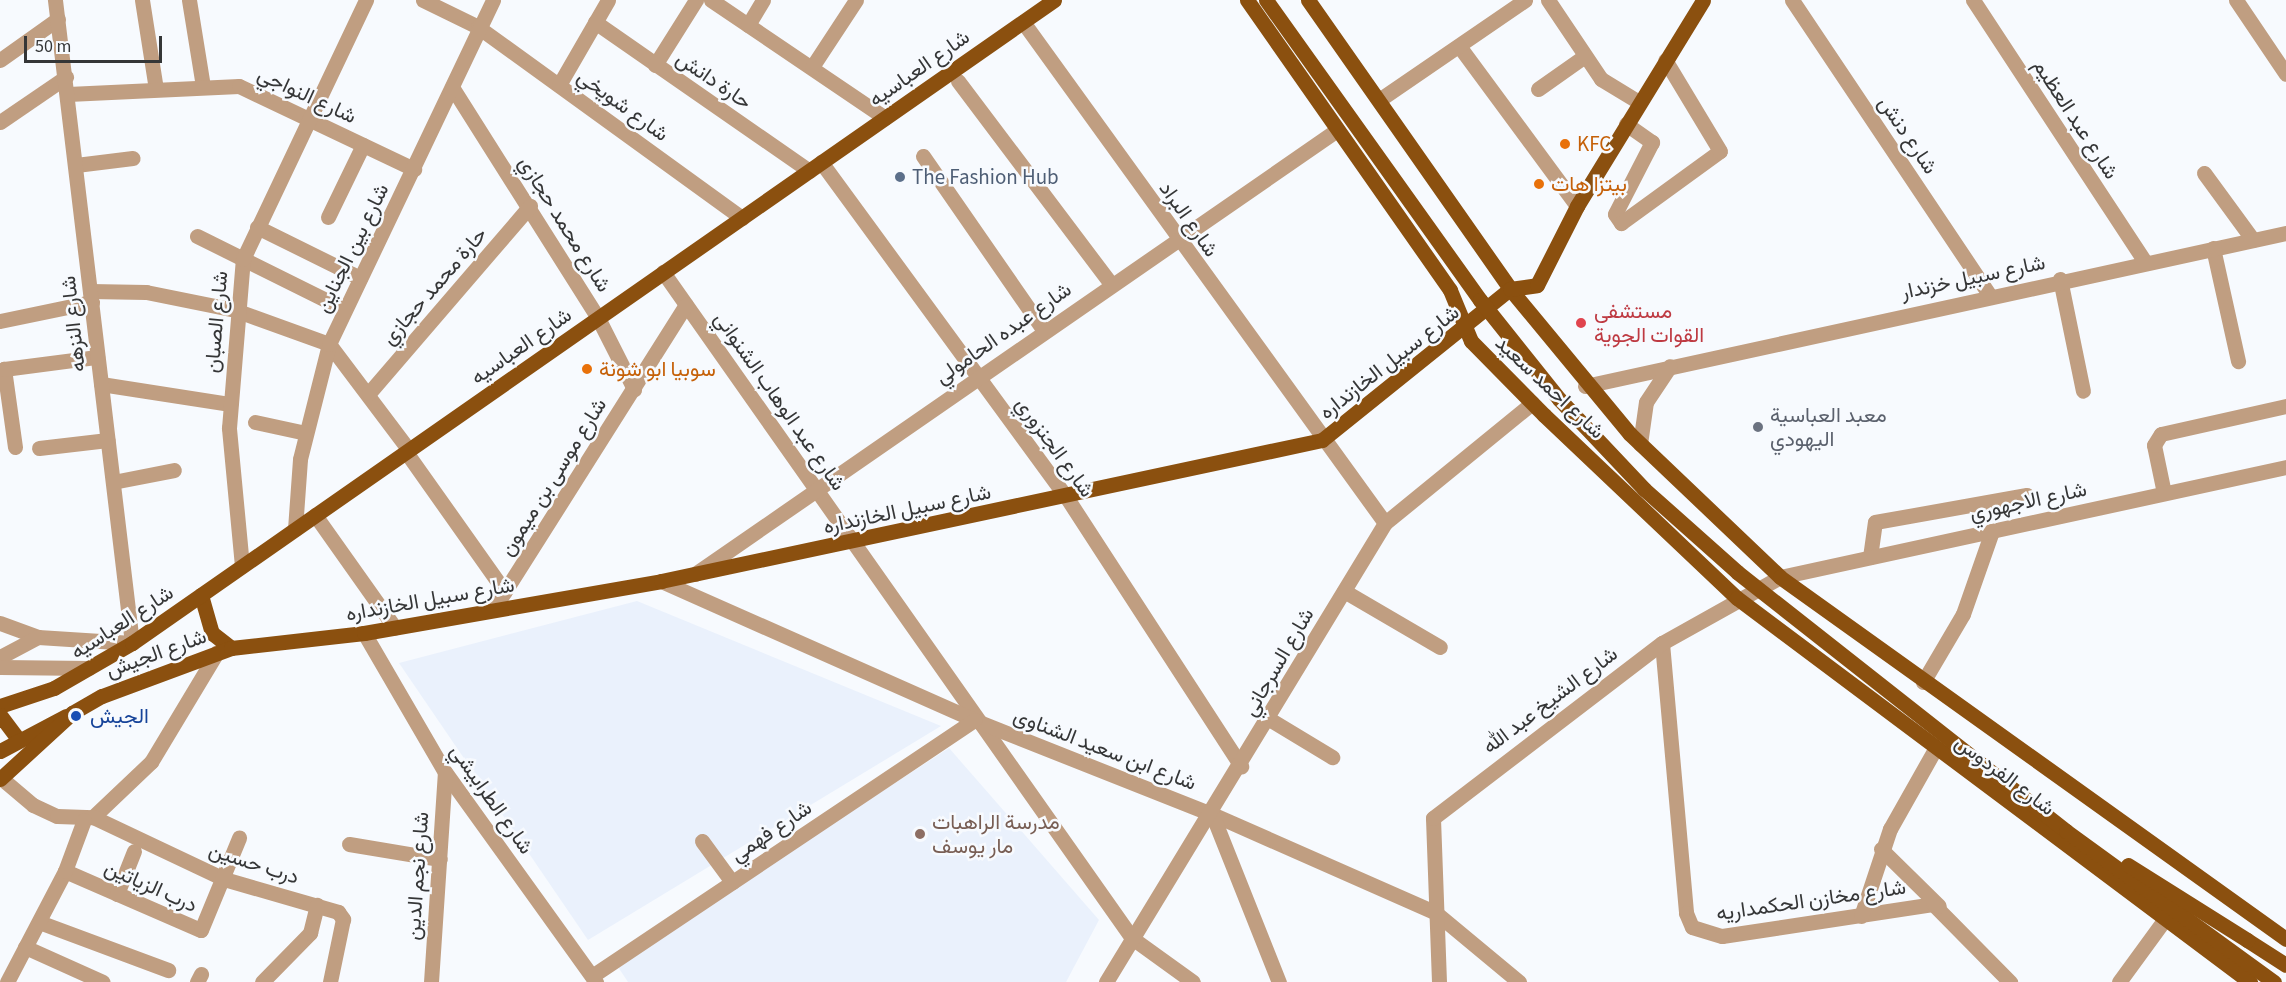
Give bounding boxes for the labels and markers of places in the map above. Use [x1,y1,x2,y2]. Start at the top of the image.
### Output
place label: KFC [1577,131,1611,157]
marker: KFC [1558,137,1572,151]
place label: The Fashion Hub [912,164,1059,190]
marker: The Fashion Hub [893,170,907,184]
place label: بيتزا هات [1551,171,1627,197]
marker: بيتزا هات [1532,177,1546,191]
place label: مستشفى القوات الجوية [1594,298,1704,348]
marker: مستشفى القوات الجوية [1572,314,1590,332]
place label: سوبيا ابو شونة [599,356,716,382]
marker: سوبيا ابو شونة [580,362,594,376]
place label: معبد العباسية اليهودي [1770,402,1887,452]
marker: معبد العباسية اليهودي [1751,420,1765,434]
place label: الجيش [90,703,149,729]
marker: الجيش [67,707,85,725]
place label: مدرسة الراهبات مار يوسف [932,809,1060,859]
marker: مدرسة الراهبات مار يوسف [913,827,927,841]

